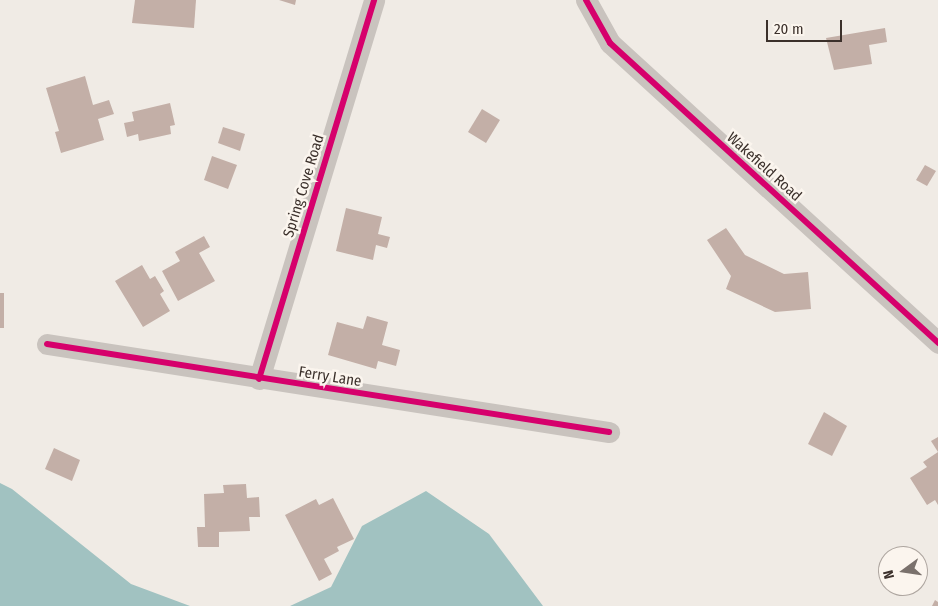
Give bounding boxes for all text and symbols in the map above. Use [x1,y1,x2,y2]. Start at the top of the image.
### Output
scale bar [768,10,844,42]
text: 20 m [774,20,804,38]
street label: Wakefield Road [723,129,805,205]
street label: Spring Cove Road [280,132,328,240]
street label: Ferry Lane [297,363,363,391]
north arrow [878,546,928,596]
text: N [880,568,898,581]

